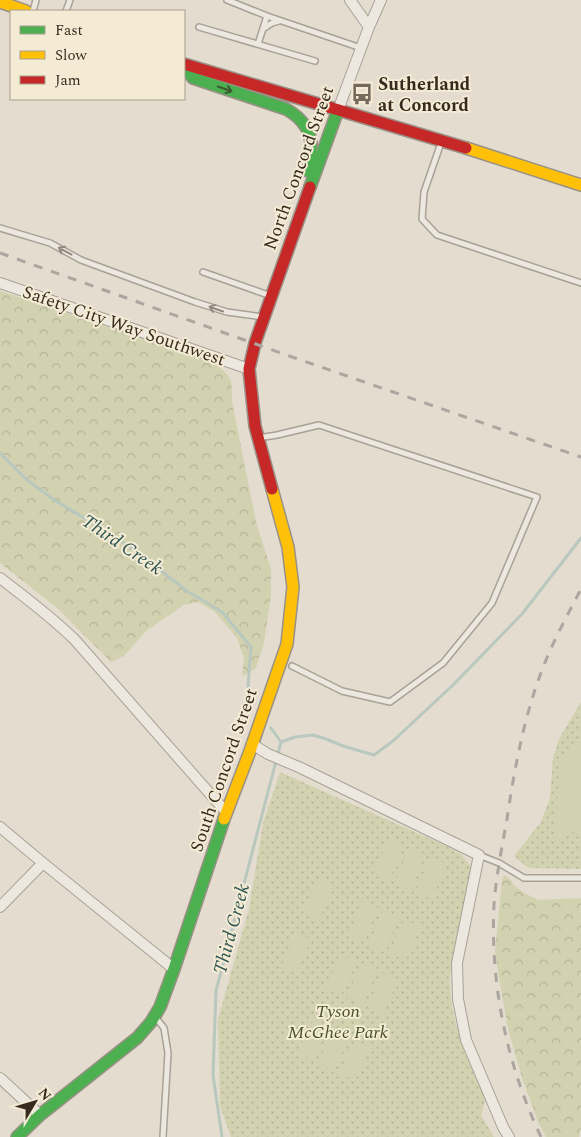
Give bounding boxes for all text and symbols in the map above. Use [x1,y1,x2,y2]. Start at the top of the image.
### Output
legend [10,10,185,100]
text: Fast [55,19,83,42]
text: Slow [55,44,87,67]
text: Jam [55,69,81,92]
place label: Sutherland at Concord [378,71,471,119]
bus stop icon: Sutherland at Concord [349,81,375,107]
street label: North Concord Street [257,82,341,254]
one-way arrow [217,85,232,94]
one-way arrow [57,246,72,256]
street label: Safety City Way Southwest [19,279,229,373]
one-way arrow [209,304,224,313]
water label: Third Creek [75,507,169,583]
street label: South Concord Street [183,684,265,856]
water label: Third Creek [206,880,258,977]
park label: Tyson McGhee Park [288,998,389,1046]
north arrow [10,1077,60,1127]
text: N [33,1083,57,1105]

